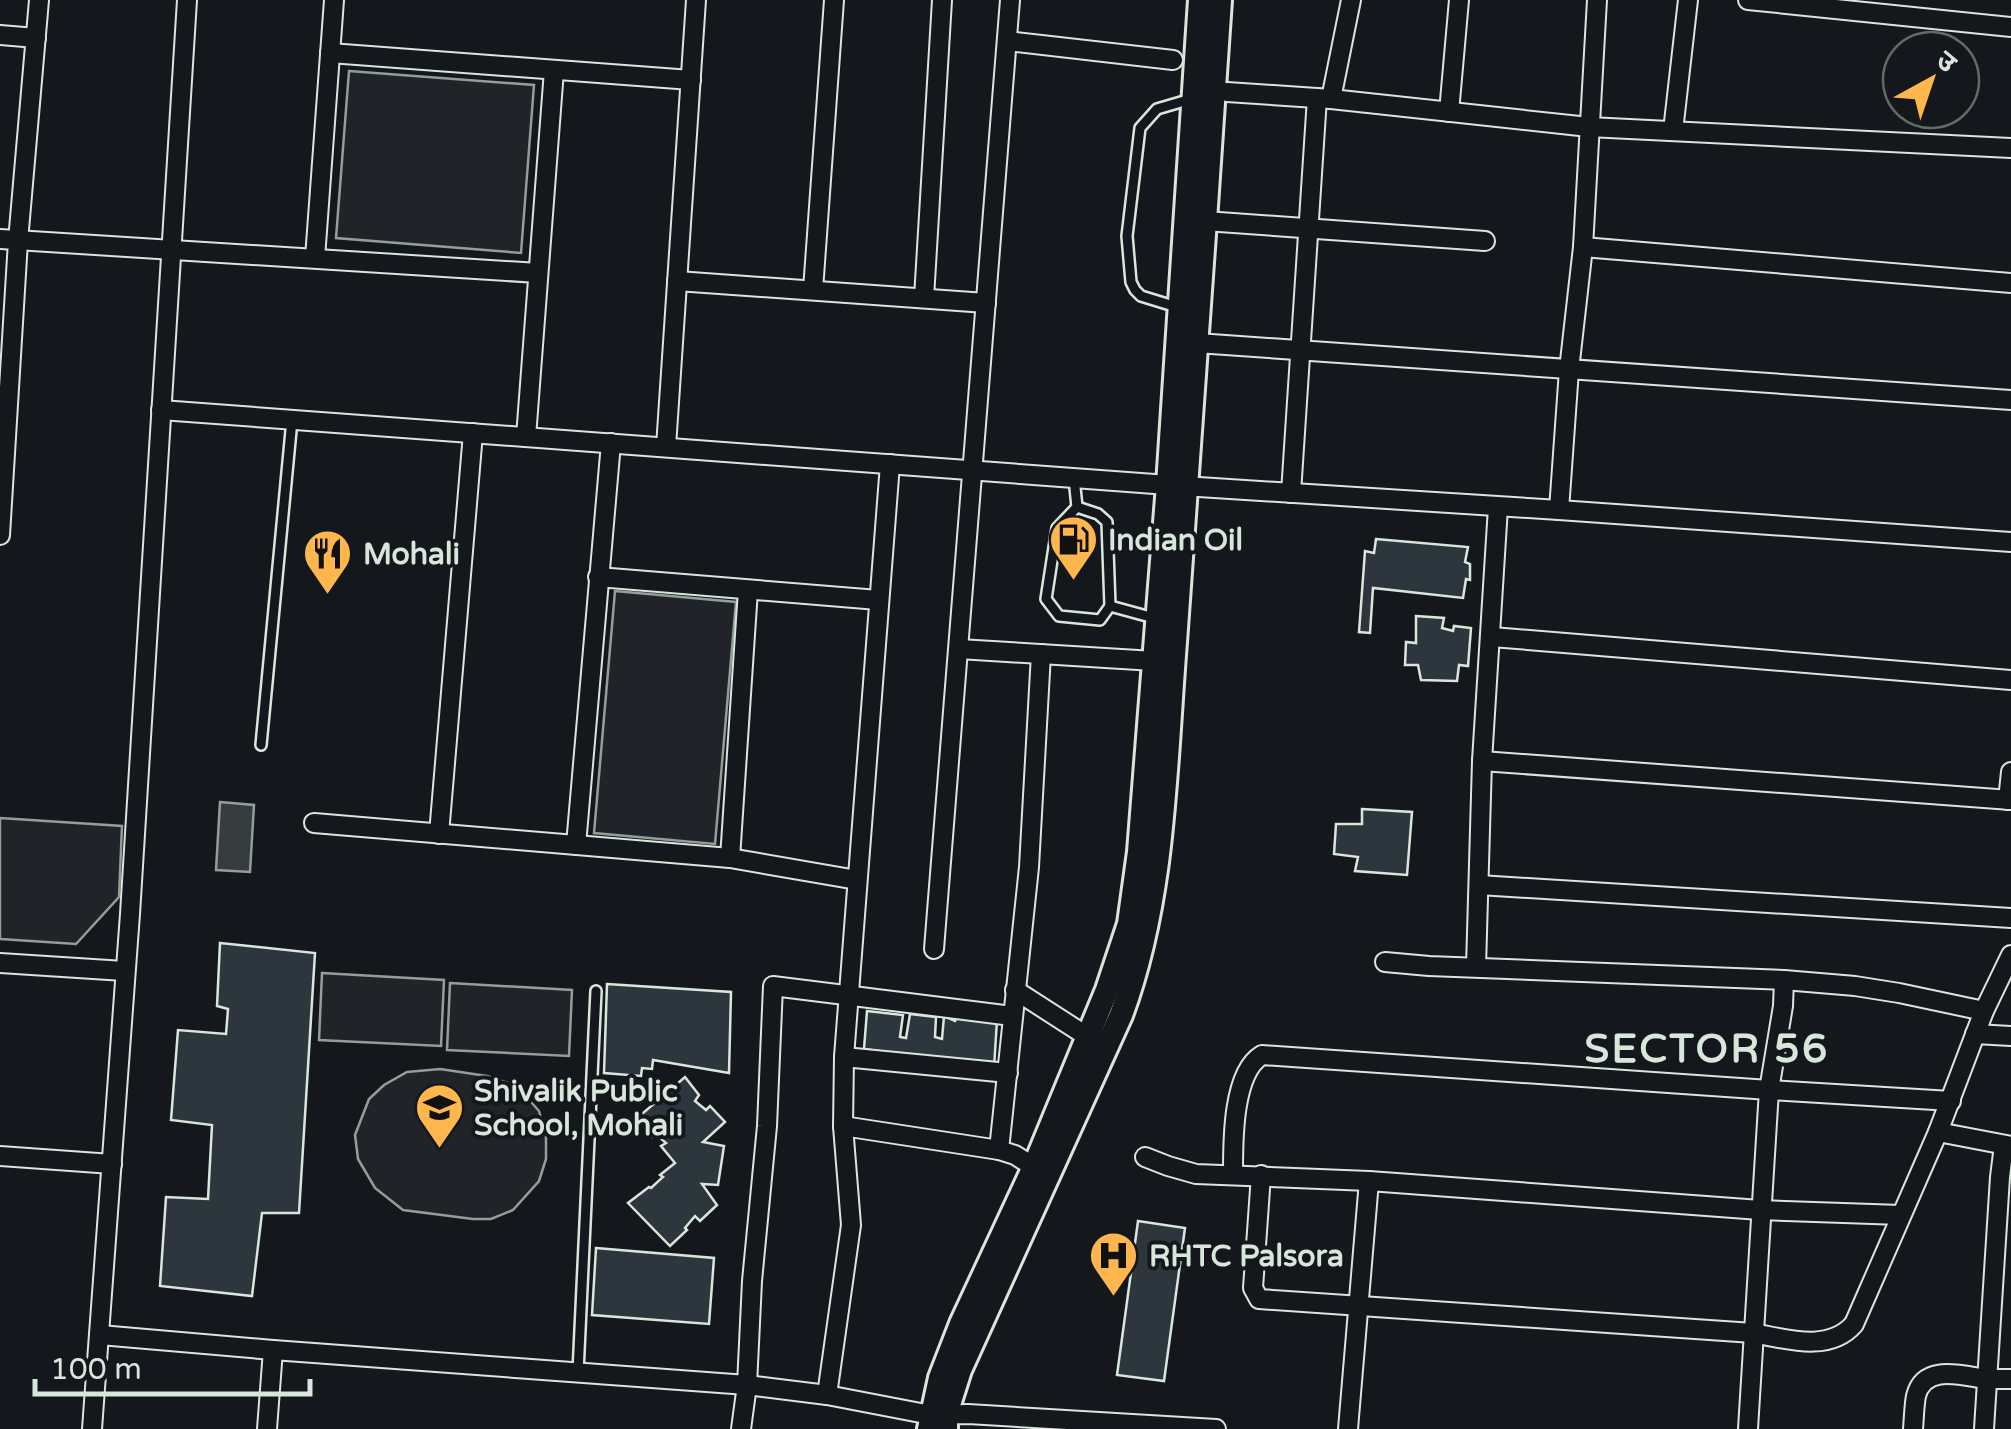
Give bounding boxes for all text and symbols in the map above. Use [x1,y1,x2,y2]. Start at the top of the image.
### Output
north arrow [1881,30,1981,130]
text: उ [1929,43,1964,80]
fuel station icon: Indian Oil [1047,514,1099,582]
place label: Indian Oil [1108,522,1243,559]
restaurant icon: Mohali [302,528,354,596]
place label: Mohali [363,536,460,573]
district label: SECTOR 56 [1584,1025,1830,1073]
place label: Shivalik Public School, Mohali [474,1073,683,1144]
school or university icon: Shivalik Public School, Mohali [413,1082,465,1150]
hospital icon: RHTC Palsora [1088,1230,1140,1298]
place label: RHTC Palsora [1149,1238,1344,1275]
scale bar [35,1334,310,1396]
text: 100 m [50,1351,142,1388]

